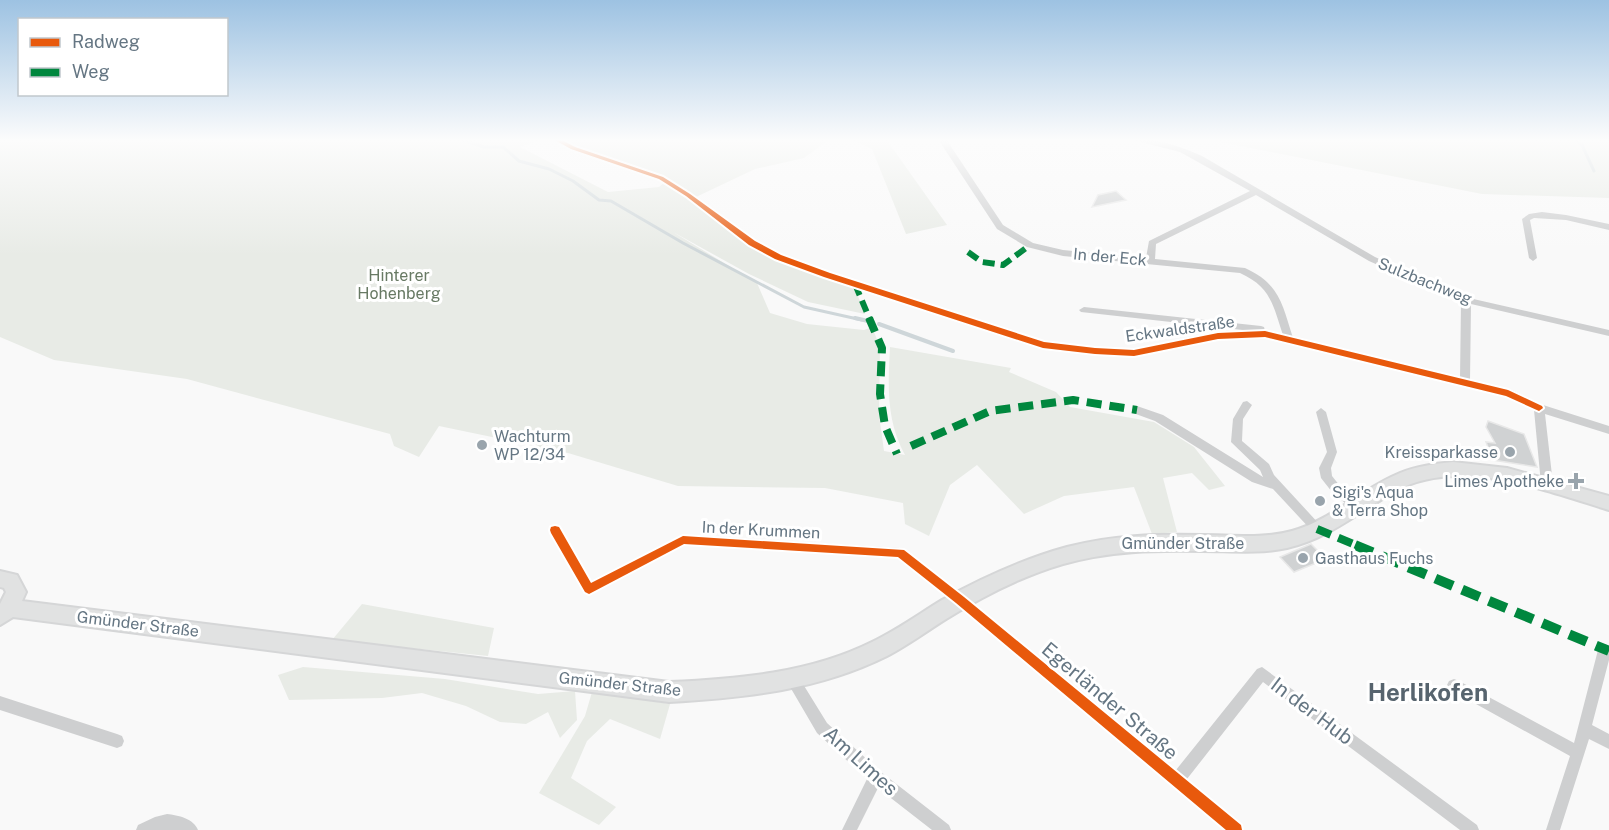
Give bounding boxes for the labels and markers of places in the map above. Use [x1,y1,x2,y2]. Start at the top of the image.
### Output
place label: Wachturm WP 12/34 [494,427,571,464]
marker: Wachturm WP 12/34 [475,438,489,452]
place label: Kreissparkasse [1384,443,1498,462]
marker: Kreissparkasse [1503,445,1517,459]
place label: Limes Apotheke [1444,472,1564,491]
marker: Limes Apotheke [1569,474,1583,488]
place label: Sigi's Aqua & Terra Shop [1332,483,1428,520]
marker: Sigi's Aqua & Terra Shop [1313,494,1327,508]
place label: Gasthaus Fuchs [1315,549,1433,568]
marker: Gasthaus Fuchs [1296,551,1310,565]

